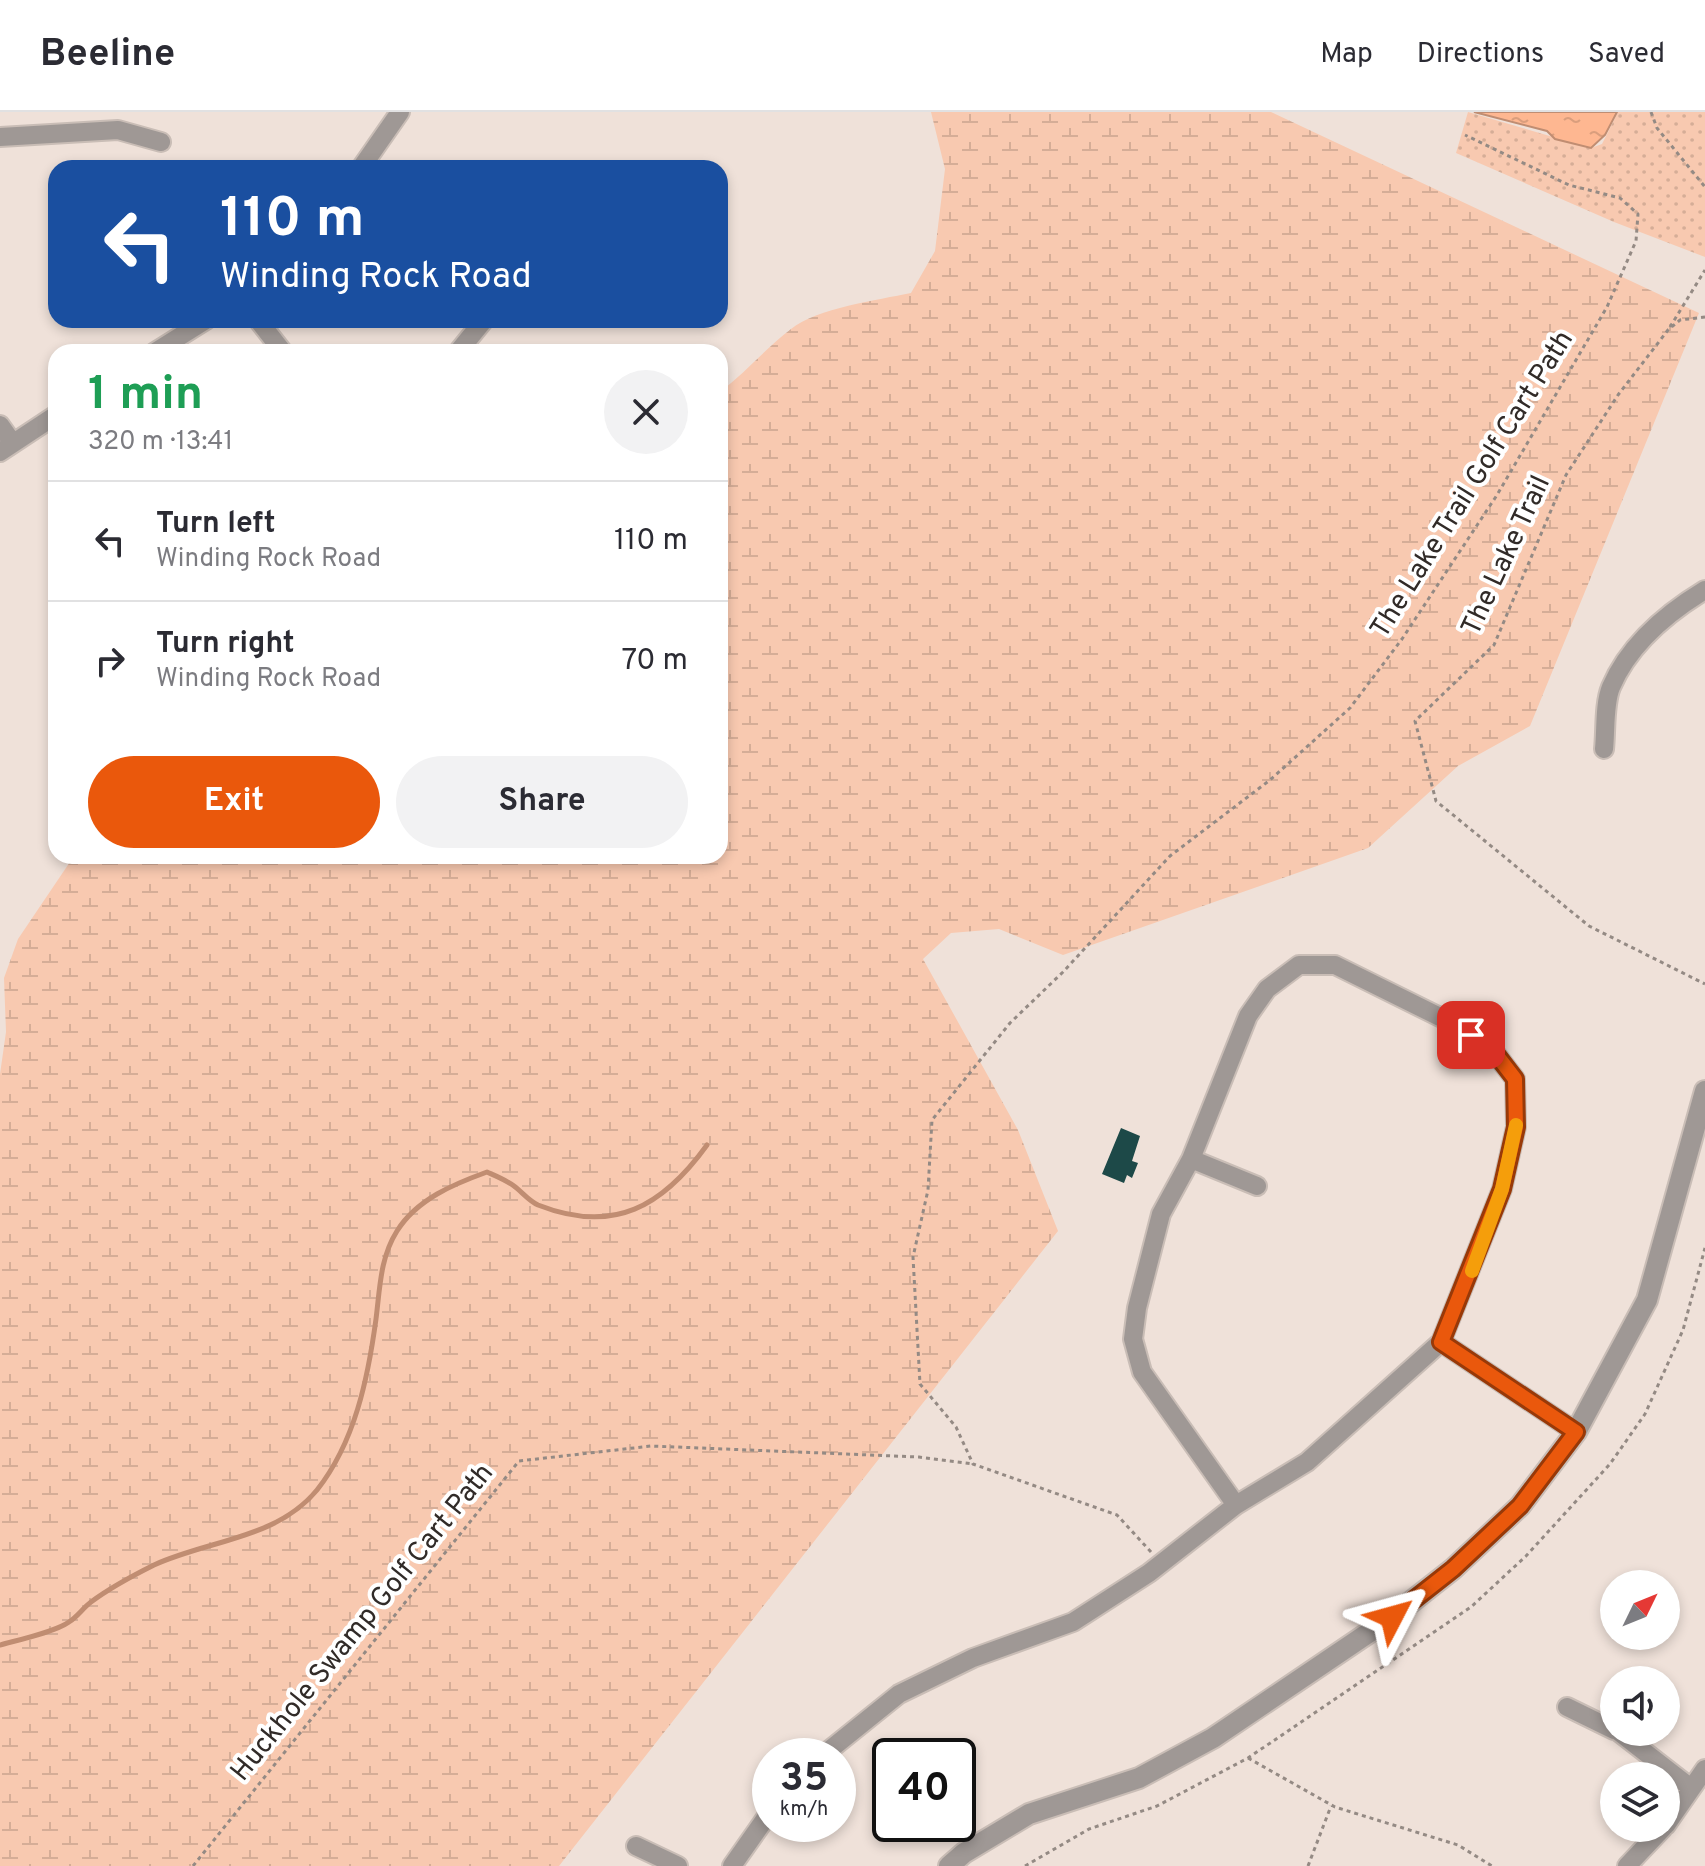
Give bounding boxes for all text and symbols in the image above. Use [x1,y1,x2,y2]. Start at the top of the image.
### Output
text: Beeline [40,31,175,80]
text: Map [1320,37,1373,73]
text: Directions [1417,37,1544,73]
text: Saved [1588,37,1665,73]
text: 110 m [220,186,365,256]
icon: left [88,192,192,296]
text: Winding Rock Road [220,255,532,301]
street label: The Lake Trail Golf Cart Path [1364,325,1582,645]
text: 1 min [88,366,203,426]
button: close [604,370,688,454]
text: 320 m · 13:41 [88,426,233,459]
street label: The Lake Trail [1455,470,1559,642]
text: Turn left [156,506,276,543]
icon: left [88,519,132,563]
text: 110 m [614,523,688,560]
text: Winding Rock Road [156,543,381,576]
text: Turn right [156,626,294,663]
icon: right [88,639,132,683]
text: 70 m [622,643,688,680]
text: Winding Rock Road [156,663,381,696]
button: Exit [88,756,380,848]
button: Share [396,756,688,848]
pin [1437,1001,1505,1069]
icon: arrive [1449,1013,1493,1057]
street label: Huckhole Swamp Golf Cart Path [223,1457,503,1789]
north arrow [1600,1570,1680,1650]
map controls [1600,1570,1680,1842]
position arrow [1350,1575,1434,1659]
button: sound [1600,1666,1680,1746]
speed limit sign: 40 [872,1738,976,1842]
text: 35 [780,1755,828,1805]
button: layers [1600,1762,1680,1842]
text: km/h [780,1797,828,1823]

